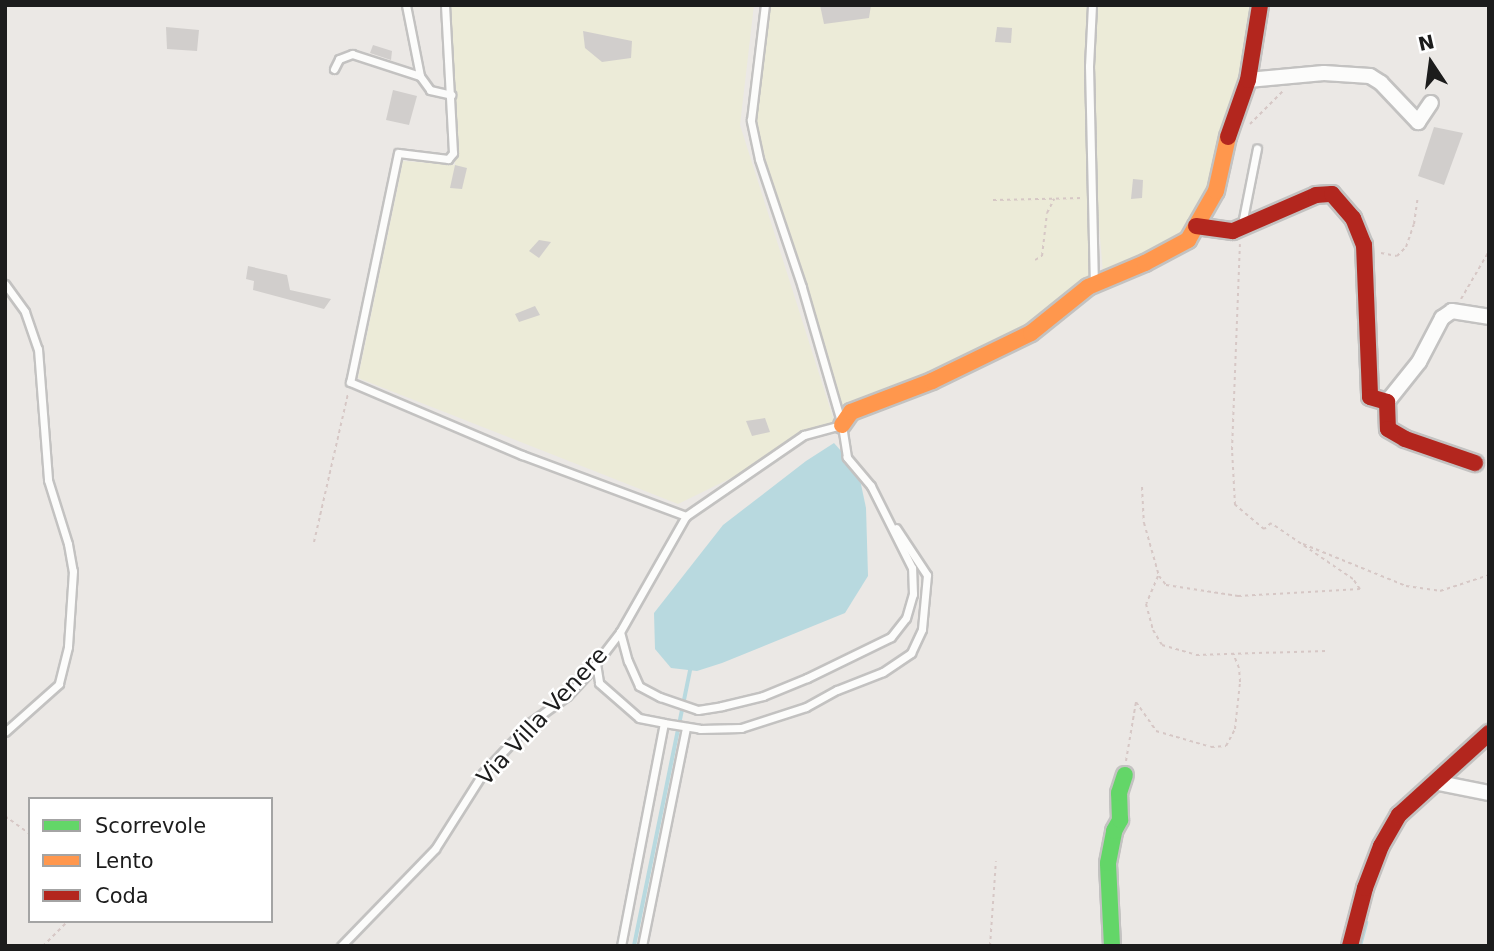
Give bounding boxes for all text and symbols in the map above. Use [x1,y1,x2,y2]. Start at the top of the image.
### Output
north arrow [1396,28,1466,98]
text: N [1416,30,1436,55]
street label: Via Villa Venere [471,641,613,791]
legend [28,797,273,923]
text: Scorrevole [95,814,206,838]
text: Lento [95,849,154,873]
text: Coda [95,884,149,908]

